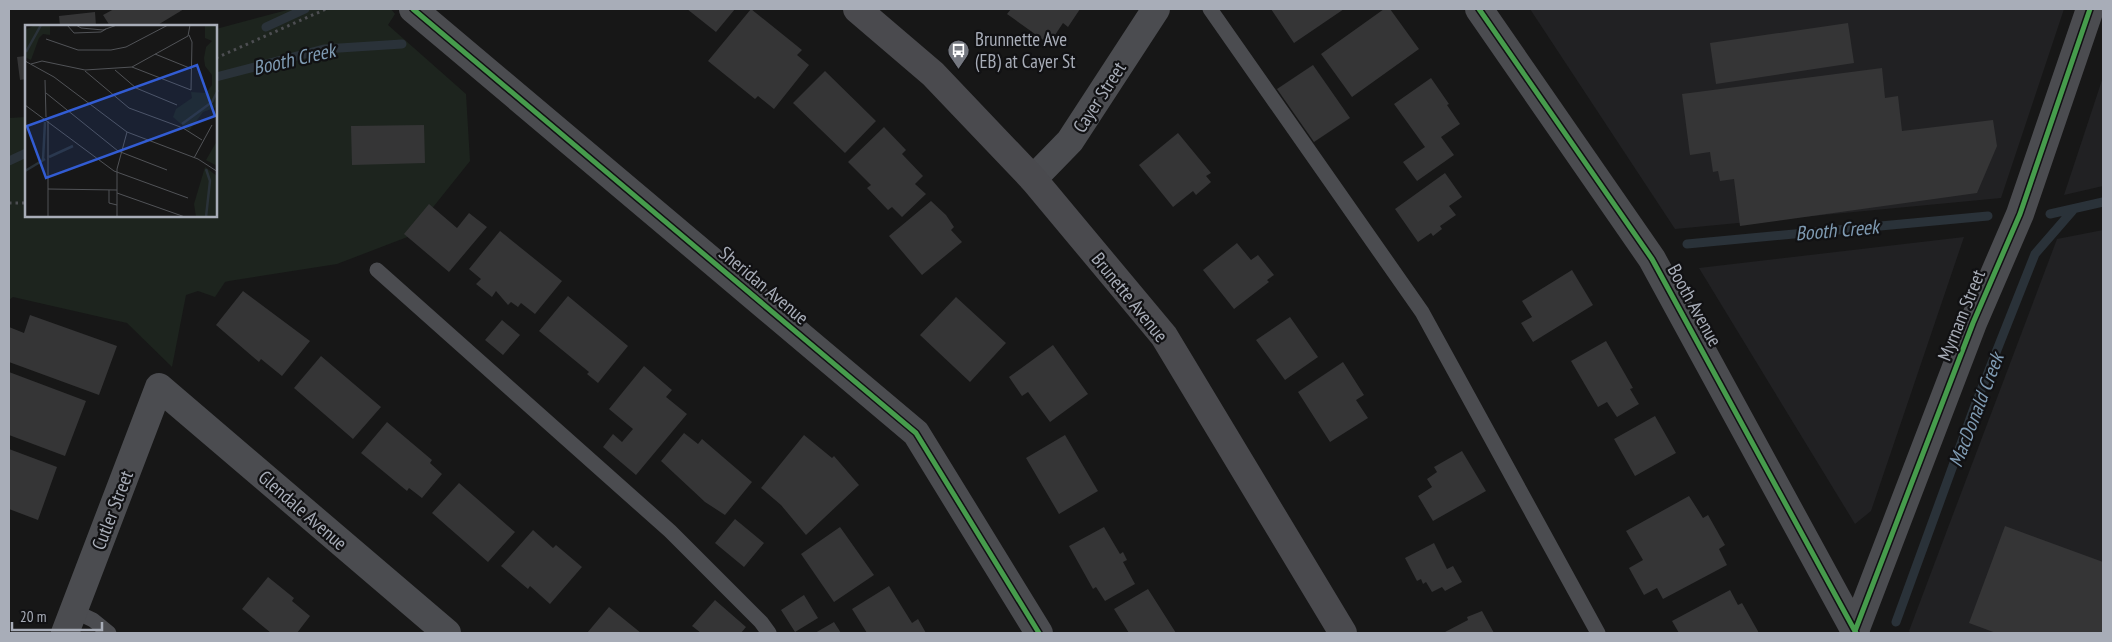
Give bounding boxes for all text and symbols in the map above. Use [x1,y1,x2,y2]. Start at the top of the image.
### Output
inset map [25,25,218,218]
place label: Brunnette Ave (EB) at Cayer St [975,27,1076,73]
water label: Booth Creek [250,36,340,81]
bus stop icon: Brunnette Ave (EB) at Cayer St [947,38,971,69]
street label: Cayer Street [1067,56,1131,137]
water label: Booth Creek [1794,213,1882,247]
street label: Sheridan Avenue [714,241,814,329]
street label: Brunette Avenue [1087,247,1173,347]
street label: Booth Avenue [1663,260,1728,351]
street label: Myrnam Street [1932,265,1990,364]
water label: MacDonald Creek [1942,347,2010,471]
street label: Glendale Avenue [254,465,352,555]
street label: Cutler Street [86,466,138,553]
scale bar [12,600,102,632]
text: 20 m [20,607,46,626]

